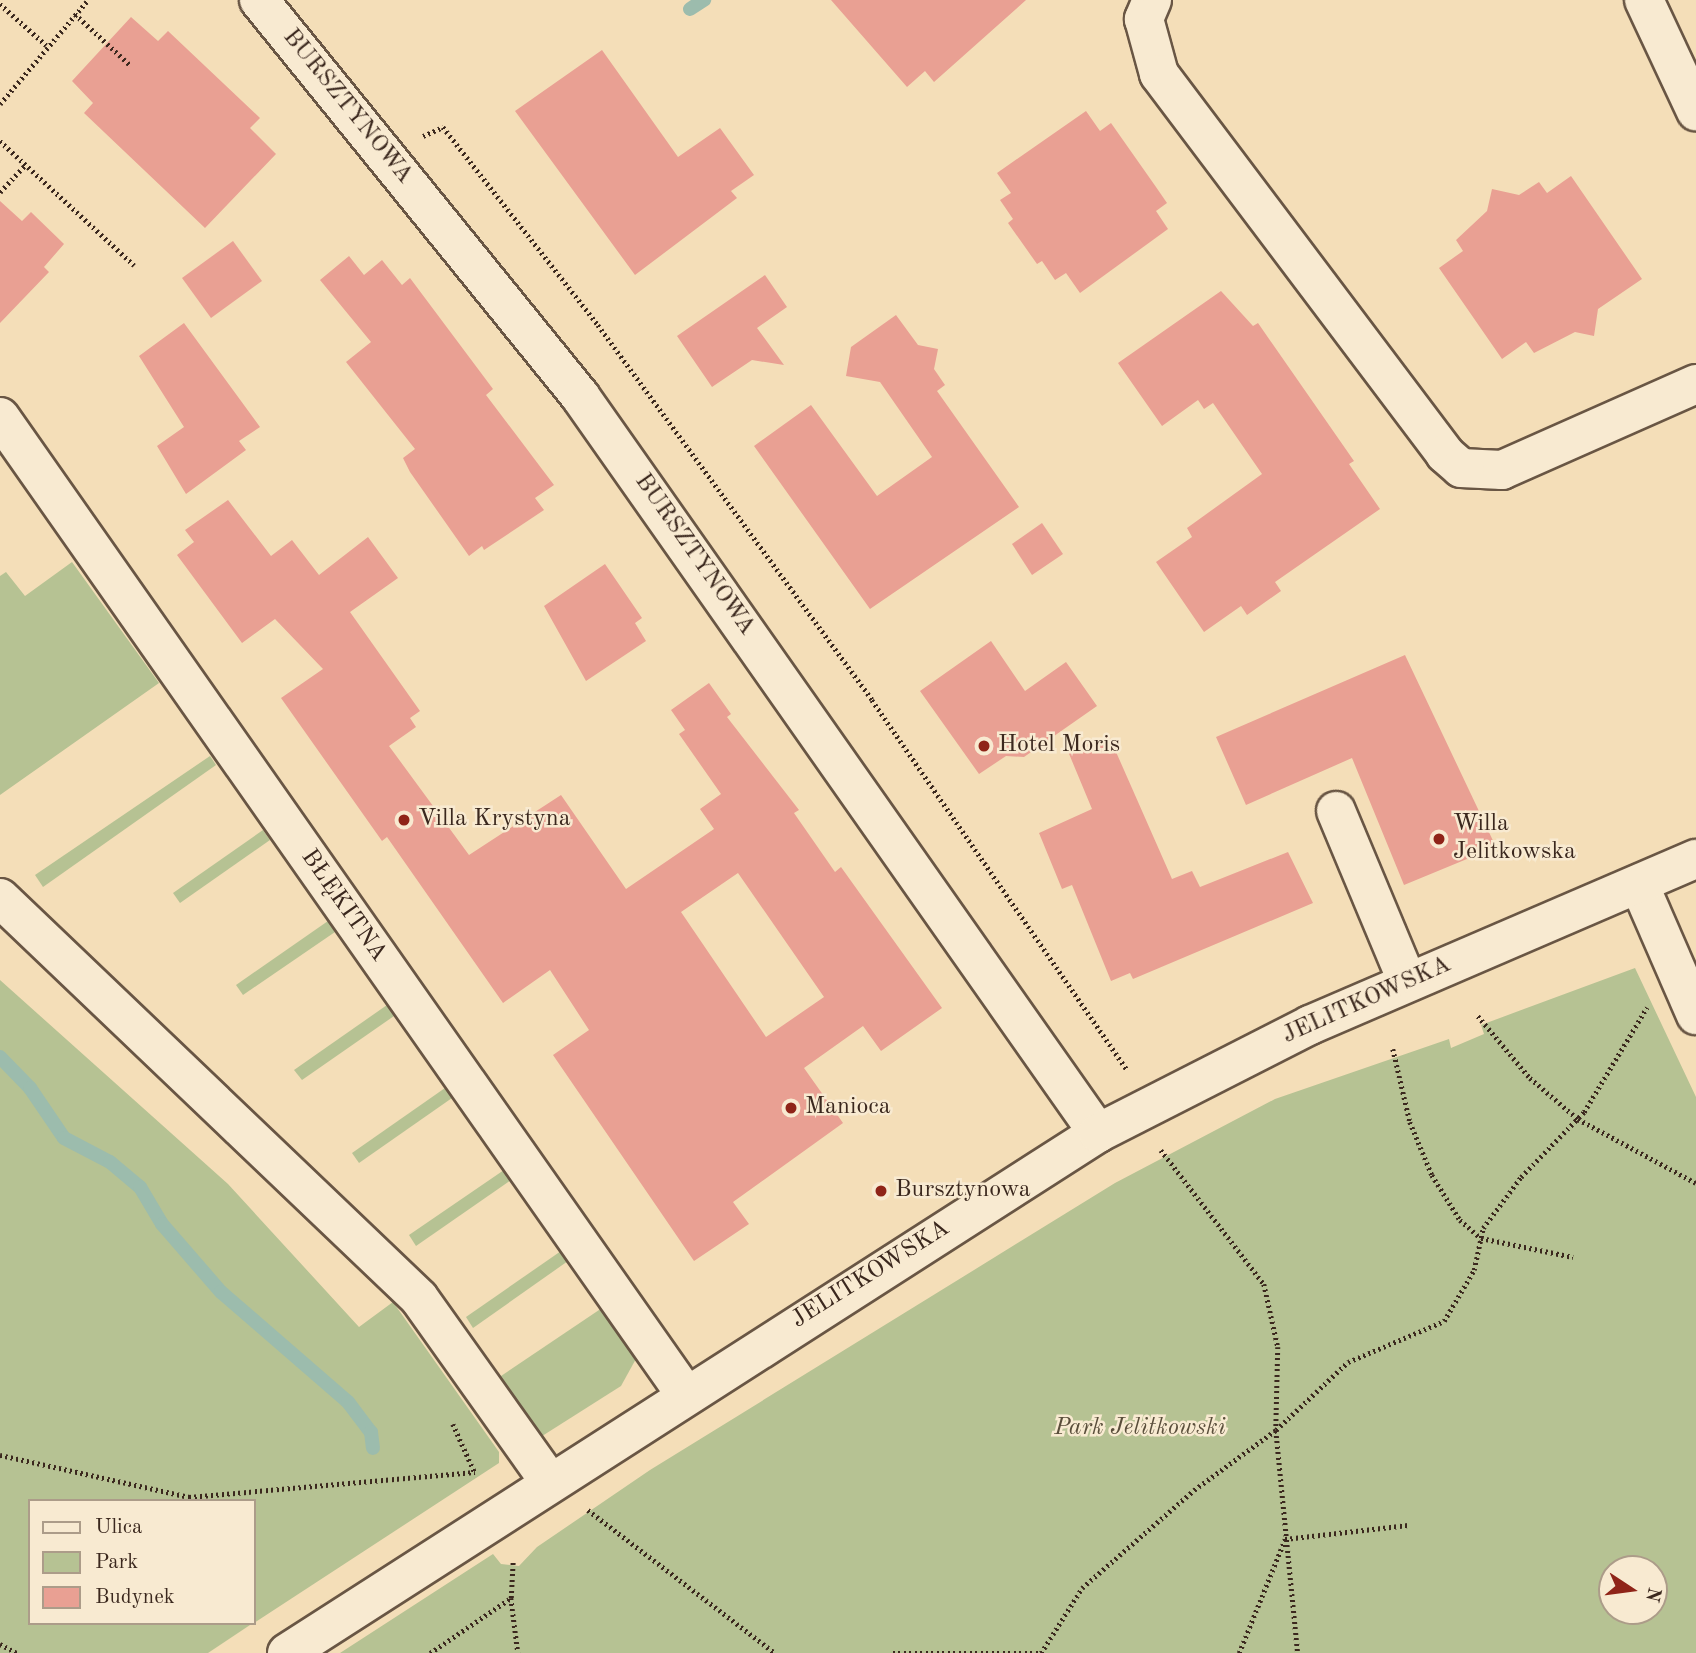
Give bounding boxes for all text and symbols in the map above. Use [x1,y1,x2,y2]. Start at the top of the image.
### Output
street label: BURSZTYNOWA [276,24,418,190]
street label: BURSZTYNOWA [627,469,761,641]
place label: Hotel Moris [998,732,1120,760]
marker: Hotel Moris [976,738,992,754]
place label: Villa Krystyna [418,806,571,834]
place label: Willa Jelitkowska [1453,811,1576,867]
marker: Villa Krystyna [396,812,412,828]
marker: Willa Jelitkowska [1431,831,1447,847]
street label: BŁĘKITNA [294,844,392,968]
street label: JELITKOWSKA [1278,951,1456,1051]
place label: Manioca [805,1094,891,1122]
marker: Manioca [783,1100,799,1116]
place label: Bursztynowa [895,1177,1031,1205]
marker: Bursztynowa [873,1183,889,1199]
street label: JELITKOWSKA [787,1215,955,1335]
park label: Park Jelitkowski [1054,1415,1226,1443]
legend [28,1499,256,1625]
text: Ulica [95,1517,142,1538]
text: Park [95,1552,138,1573]
north arrow [1598,1555,1668,1625]
text: N [1641,1585,1663,1604]
text: Budynek [95,1587,175,1608]

